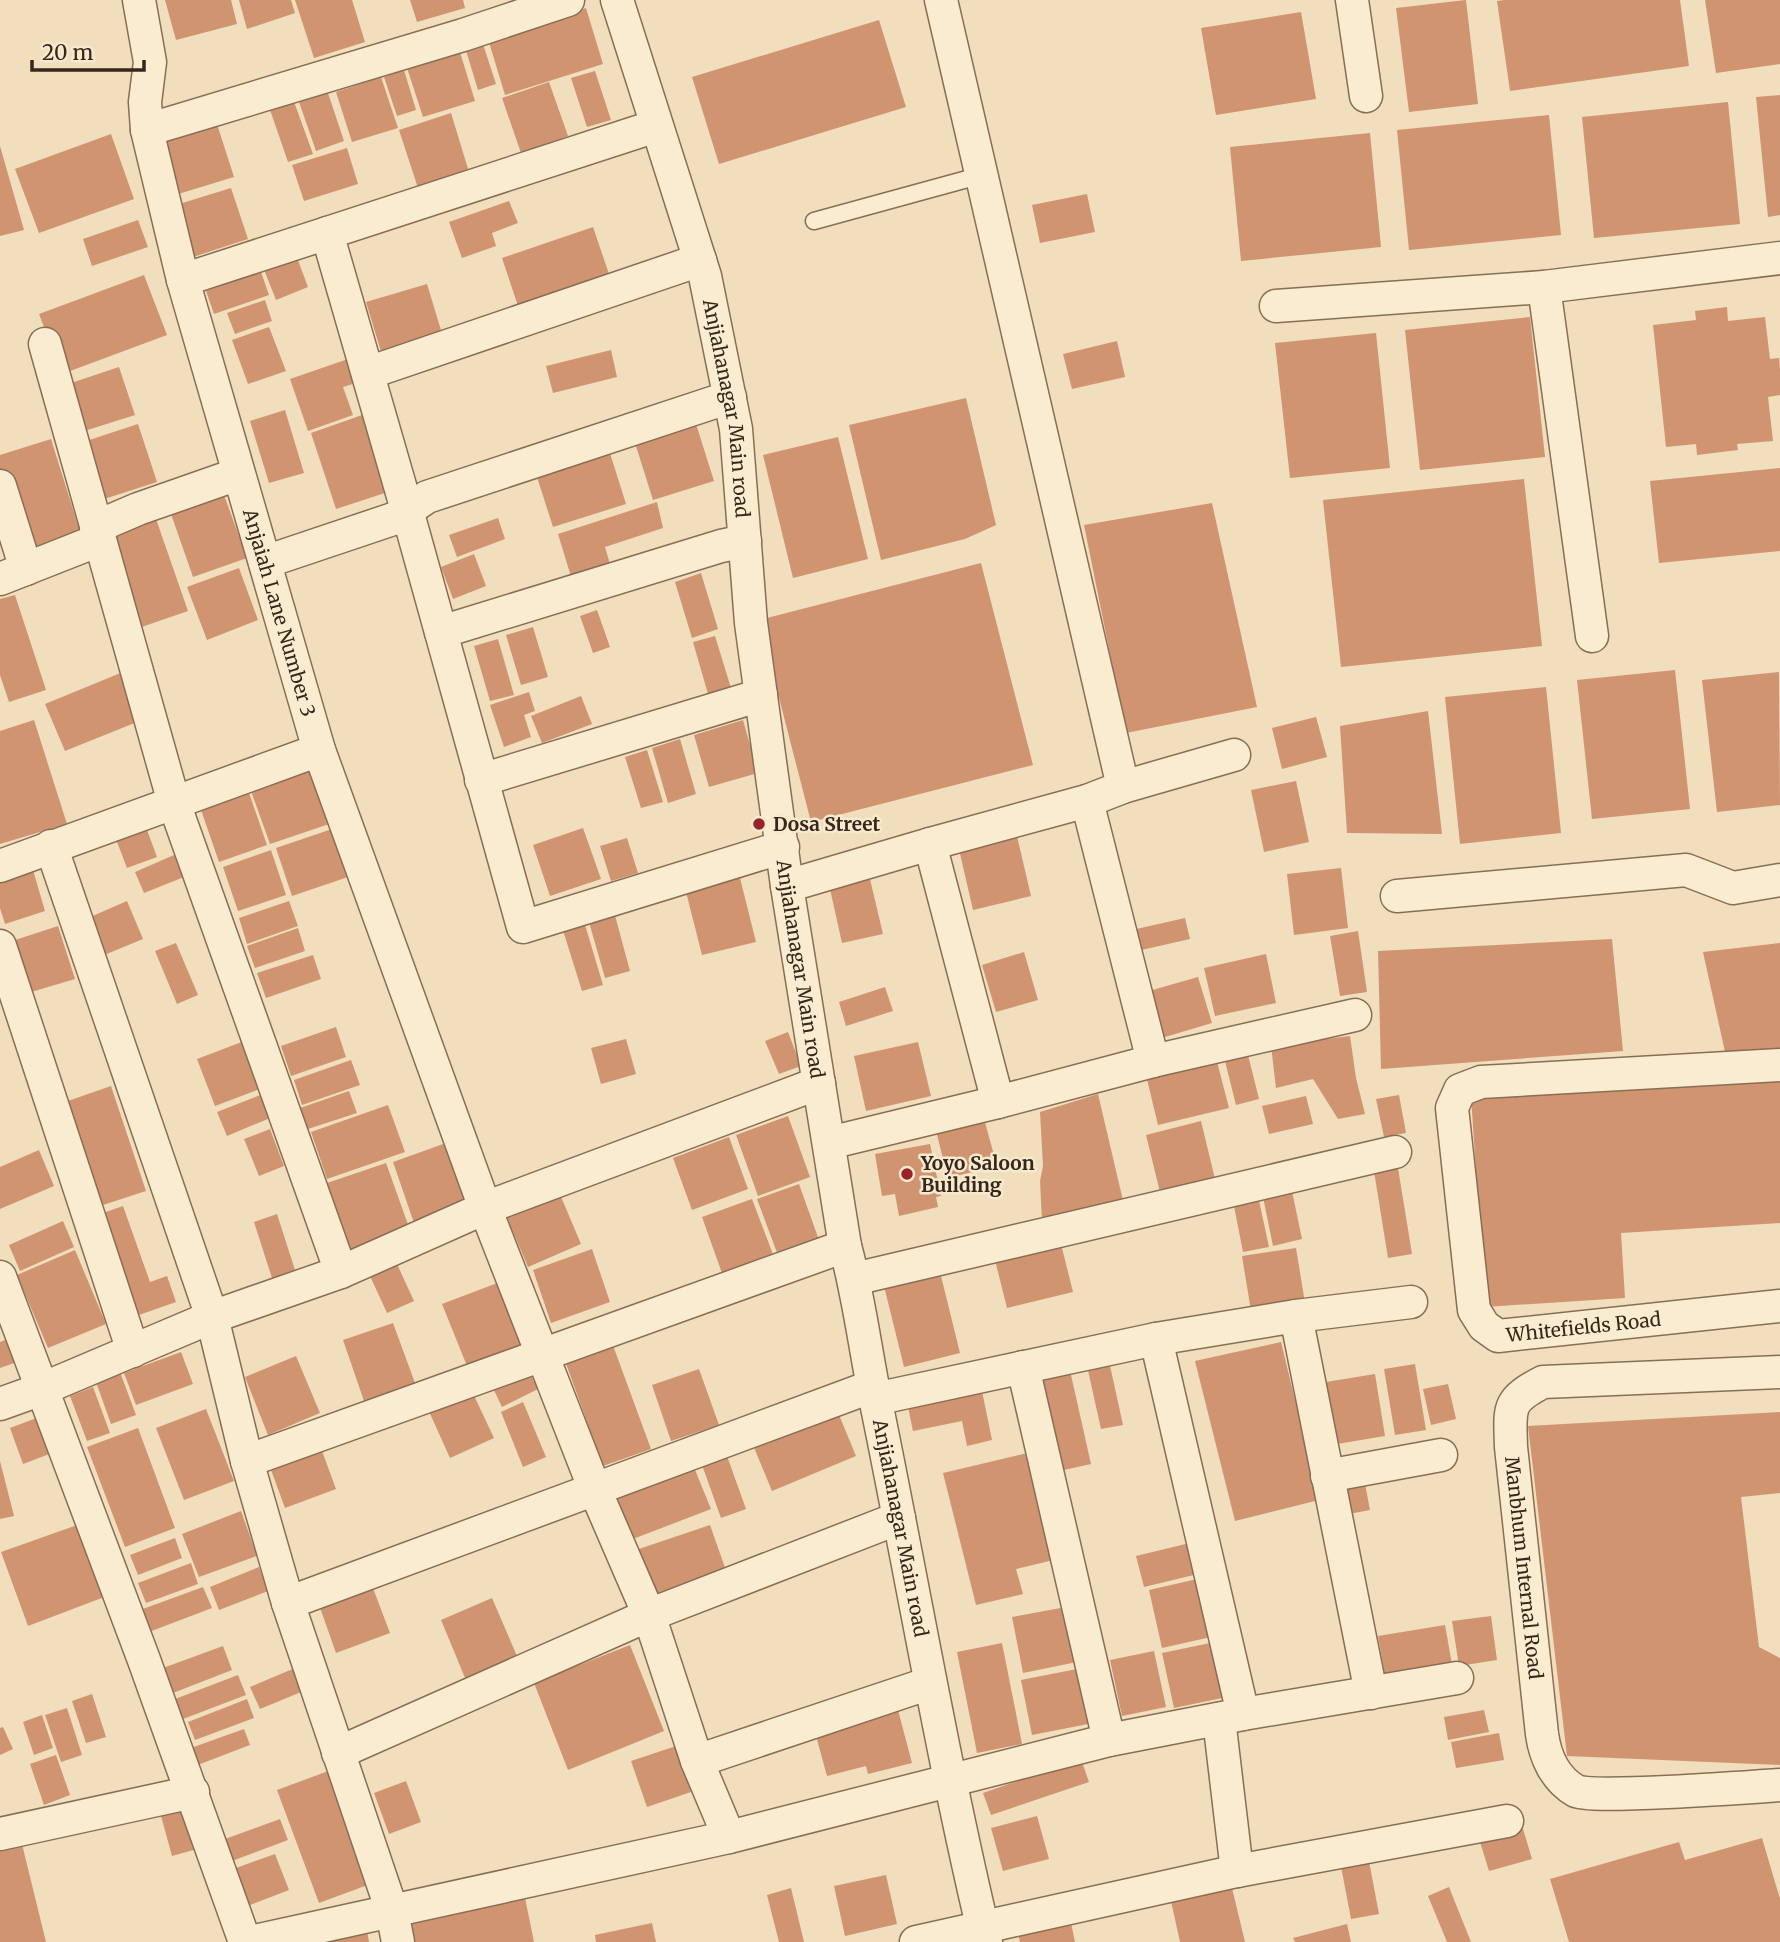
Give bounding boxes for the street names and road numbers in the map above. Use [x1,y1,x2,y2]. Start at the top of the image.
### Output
street label: Anjiahanagar Main road [698,296,755,518]
street label: Anjaiah Lane Number 3 [238,505,321,719]
street label: Anjiahanagar Main road [771,857,830,1080]
street label: Whitefields Road [1504,1307,1662,1347]
street label: Anjiahanagar Main road [868,1416,934,1639]
street label: Manbhum Internal Road [1500,1455,1548,1680]

